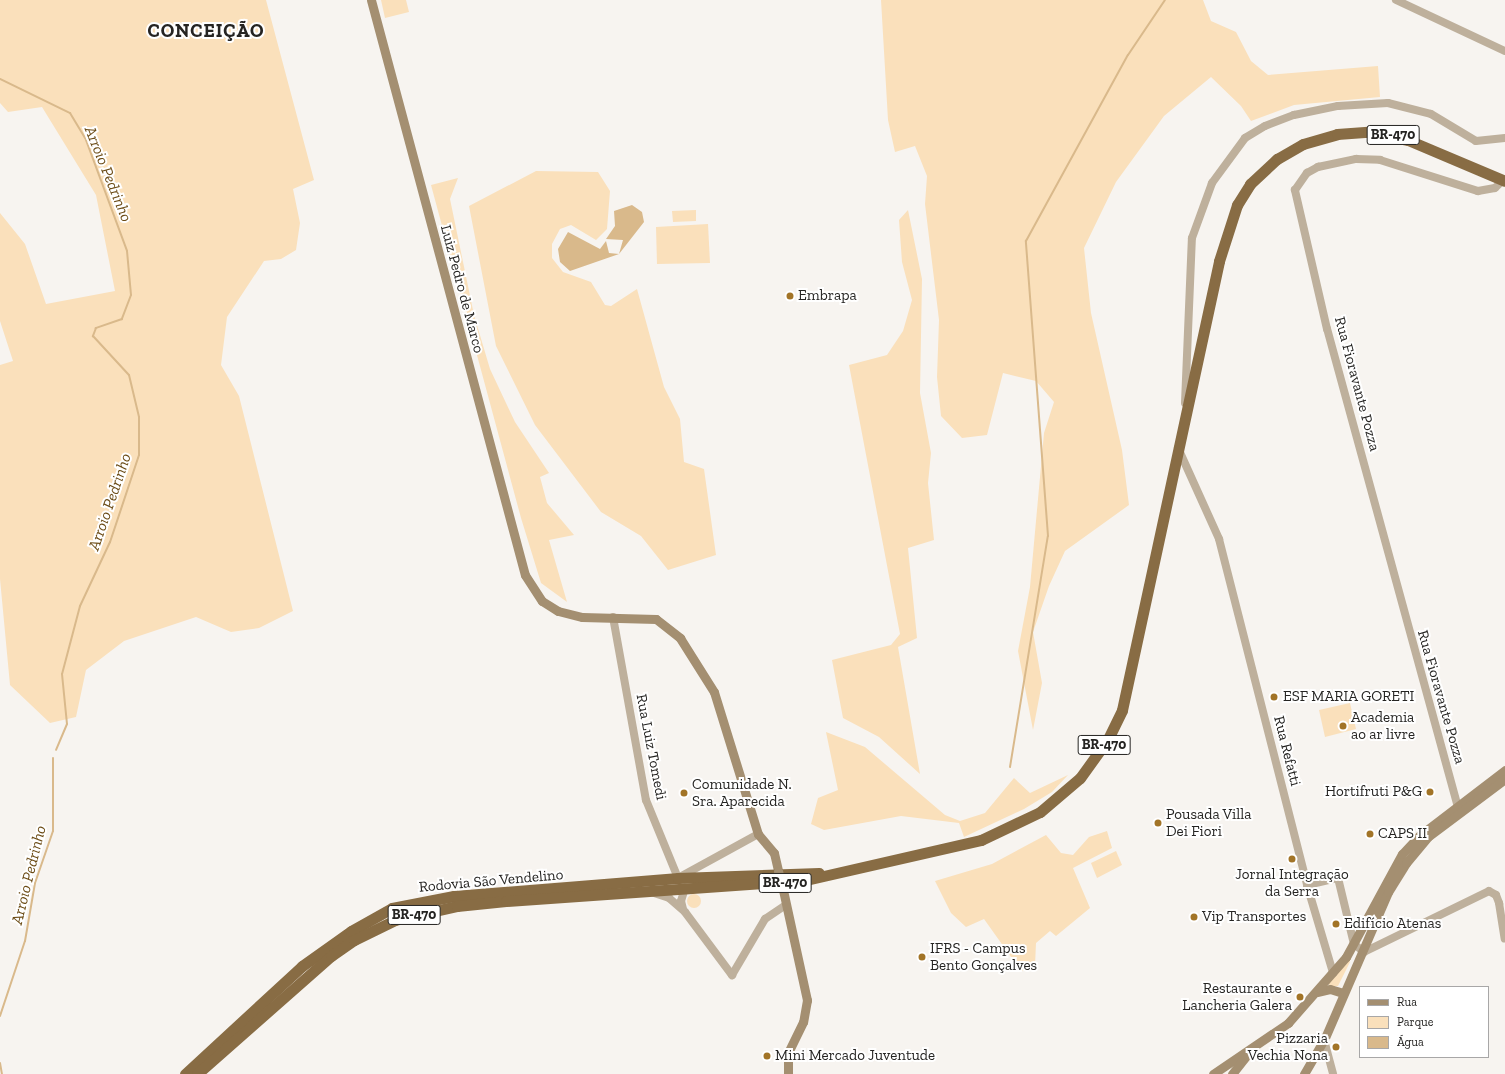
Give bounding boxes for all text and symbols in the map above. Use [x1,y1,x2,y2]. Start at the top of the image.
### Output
district label: CONCEIÇÃO [147,20,265,42]
water label: Arroio Pedrinho [80,123,136,225]
road number: BR-470 [1366,123,1420,147]
street label: Luiz Pedro de Marco [436,223,488,355]
place label: Embrapa [798,287,857,305]
marker: Embrapa [785,291,795,301]
street label: Rua Fioravante Pozza [1330,315,1384,453]
water label: Arroio Pedrinho [84,451,136,553]
street label: Rua Fioravante Pozza [1413,628,1469,766]
place label: ESF MARIA GORETI [1283,688,1415,706]
marker: ESF MARIA GORETI [1268,691,1280,703]
street label: Rua Luiz Tomedi [632,692,670,802]
place label: Academia ao ar livre [1351,708,1415,743]
street label: Rua Refatti [1270,714,1304,788]
marker: Academia ao ar livre [1338,721,1348,731]
road number: BR-470 [1077,733,1131,757]
place label: Comunidade N. Sra. Aparecida [692,775,792,810]
place label: Hortifruti P&G [1325,783,1422,801]
marker: Hortifruti P&G [1425,787,1435,797]
marker: Comunidade N. Sra. Aparecida [679,788,689,798]
place label: Pousada Villa Dei Fiori [1166,805,1252,840]
marker: Pousada Villa Dei Fiori [1153,818,1163,828]
water label: Arroio Pedrinho [7,823,51,927]
place label: CAPS II [1378,825,1427,843]
marker: CAPS II [1365,829,1375,839]
marker: Jornal Integração da Serra [1287,854,1297,864]
place label: Jornal Integração da Serra [1235,865,1349,900]
street label: Rodovia São Vendelino [418,866,564,896]
road number: BR-470 [758,871,812,895]
road number: BR-470 [387,903,441,927]
place label: Vip Transportes [1202,908,1306,926]
marker: Vip Transportes [1189,912,1199,922]
place label: Edifício Atenas [1344,915,1442,933]
marker: Edifício Atenas [1331,919,1341,929]
place label: IFRS - Campus Bento Gonçalves [930,939,1037,974]
marker: IFRS - Campus Bento Gonçalves [917,952,927,962]
place label: Restaurante e Lancheria Galera [1182,979,1292,1014]
legend [1359,986,1489,1058]
marker: Restaurante e Lancheria Galera [1295,992,1305,1002]
text: Rua [1397,995,1417,1009]
text: Parque [1397,1015,1433,1029]
place label: Pizzaria Vechia Nona [1248,1029,1328,1064]
text: Água [1397,1035,1424,1049]
marker: Pizzaria Vechia Nona [1331,1042,1341,1052]
place label: Mini Mercado Juventude [775,1047,935,1065]
marker: Mini Mercado Juventude [762,1051,772,1061]

